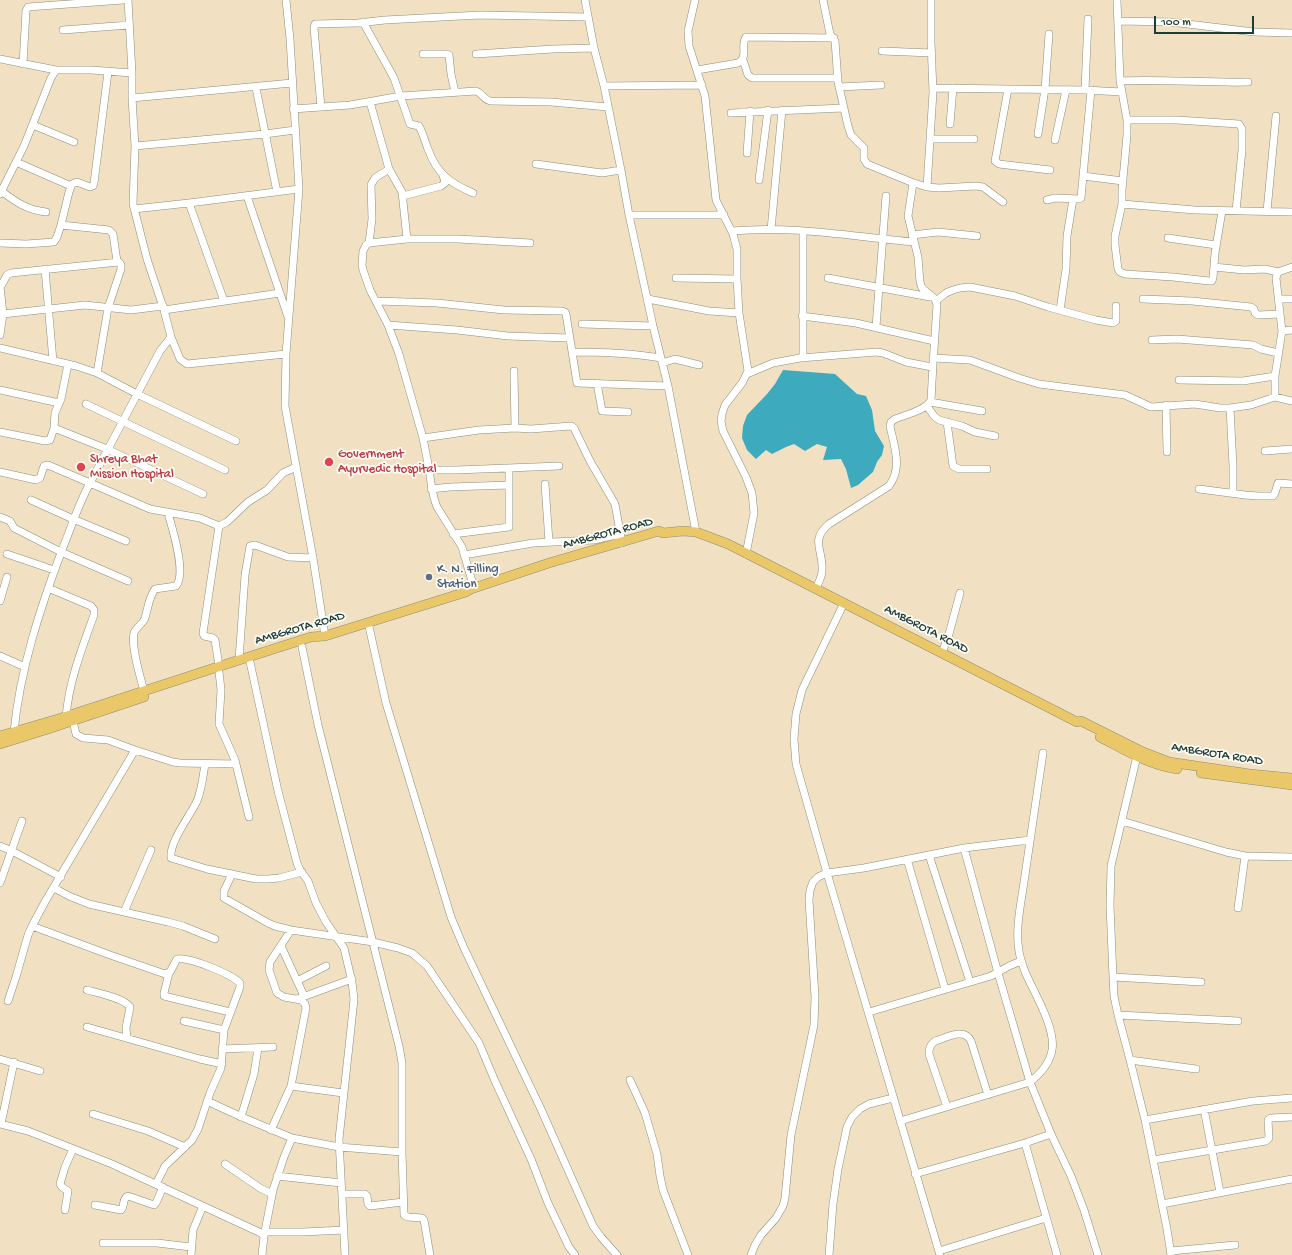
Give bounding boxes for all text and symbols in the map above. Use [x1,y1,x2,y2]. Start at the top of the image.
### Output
scale bar [1156,8,1256,34]
text: 100 m [1161,16,1191,30]
place label: Government Ayurvedic Hospital [338,447,437,478]
place label: Shreya Bhat Mission Hospital [90,452,174,483]
marker: Government Ayurvedic Hospital [323,456,335,468]
marker: Shreya Bhat Mission Hospital [75,461,87,473]
street label: AMBGROTA ROAD [561,514,655,554]
place label: K. N. Filling Station [437,562,499,593]
marker: K. N. Filling Station [424,572,434,582]
street label: AMBGROTA ROAD [881,602,971,658]
street label: AMBGROTA ROAD [253,609,347,649]
street label: AMBGROTA ROAD [1170,740,1264,770]

